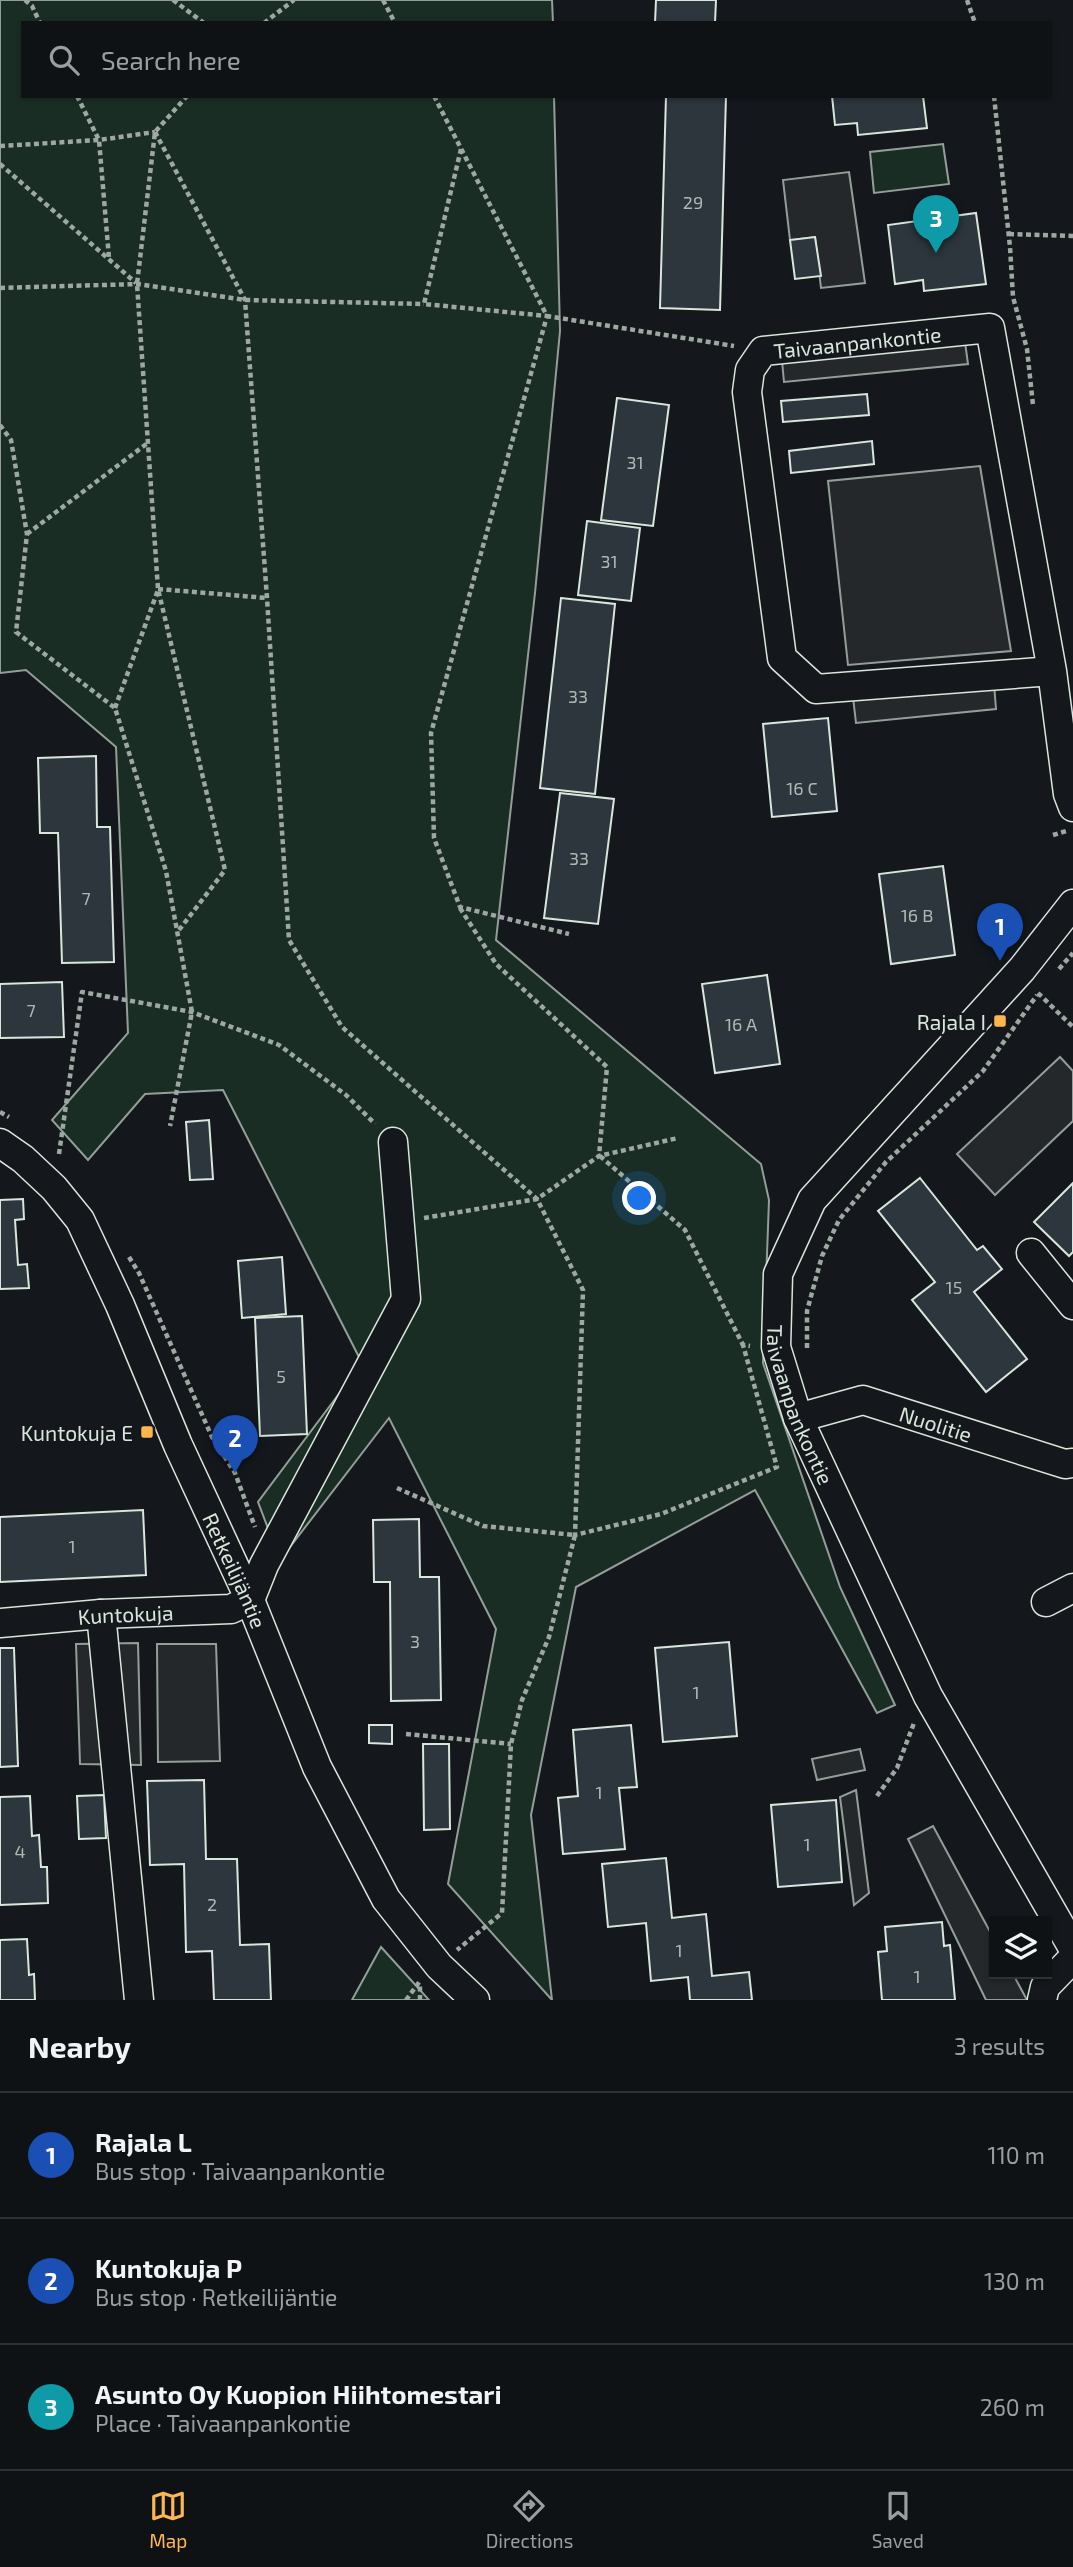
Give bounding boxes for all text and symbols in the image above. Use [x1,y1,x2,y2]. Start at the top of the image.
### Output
search box [21,21,1052,98]
icon: search [45,41,83,79]
text: Search here [101,44,241,75]
house number: 29 [683,191,703,213]
pin: 3 [913,195,959,253]
street label: Taivaanpankontie [772,321,942,362]
house number: 31 [626,451,644,473]
house number: 31 [600,550,618,572]
house number: 33 [568,685,588,707]
house number: 16 C [786,777,818,799]
house number: 33 [569,847,589,869]
house number: 7 [81,887,91,909]
pin: 1 [977,903,1023,961]
house number: 16 B [901,904,933,926]
house number: 7 [26,999,36,1021]
place label: Rajala I [917,1009,986,1035]
house number: 16 A [725,1013,758,1035]
marker: Rajala I [992,1013,1008,1029]
your location [622,1181,656,1215]
house number: 15 [946,1276,962,1298]
street label: Taivaanpankontie [764,1324,840,1488]
house number: 5 [276,1365,286,1387]
street label: Nuolitie [897,1400,975,1446]
pin: 2 [212,1415,258,1473]
place label: Kuntokuja E [21,1420,133,1446]
marker: Kuntokuja E [139,1424,155,1440]
street label: Retkeilijäntie [199,1508,272,1631]
house number: 1 [68,1535,76,1557]
street label: Kuntokuja [77,1599,174,1629]
house number: 3 [410,1630,420,1652]
house number: 1 [692,1681,700,1703]
house number: 1 [595,1781,603,1803]
house number: 1 [803,1833,811,1855]
house number: 4 [14,1840,26,1862]
house number: 2 [207,1893,217,1915]
map controls [989,1916,1052,1979]
button: layers [989,1916,1052,1979]
house number: 1 [675,1939,683,1961]
house number: 1 [913,1965,921,1987]
text: Nearby [28,2028,131,2064]
text: 3 results [954,2032,1045,2060]
text: Rajala L [95,2126,192,2157]
text: 1 [46,2141,56,2169]
text: 110 m [988,2141,1045,2169]
text: Bus stop · Taivaanpankontie [95,2157,385,2185]
text: Kuntokuja P [95,2252,242,2283]
text: 2 [44,2267,58,2295]
text: 130 m [984,2267,1045,2295]
text: Bus stop · Retkeilijäntie [95,2283,337,2311]
text: Asunto Oy Kuopion Hiihtomestari [95,2378,502,2409]
text: 3 [44,2393,58,2421]
text: 260 m [980,2393,1045,2421]
text: Place · Taivaanpankontie [95,2409,351,2437]
tab: Map [149,2487,187,2552]
tab: Directions [486,2487,573,2552]
tab: Saved [872,2487,924,2552]

